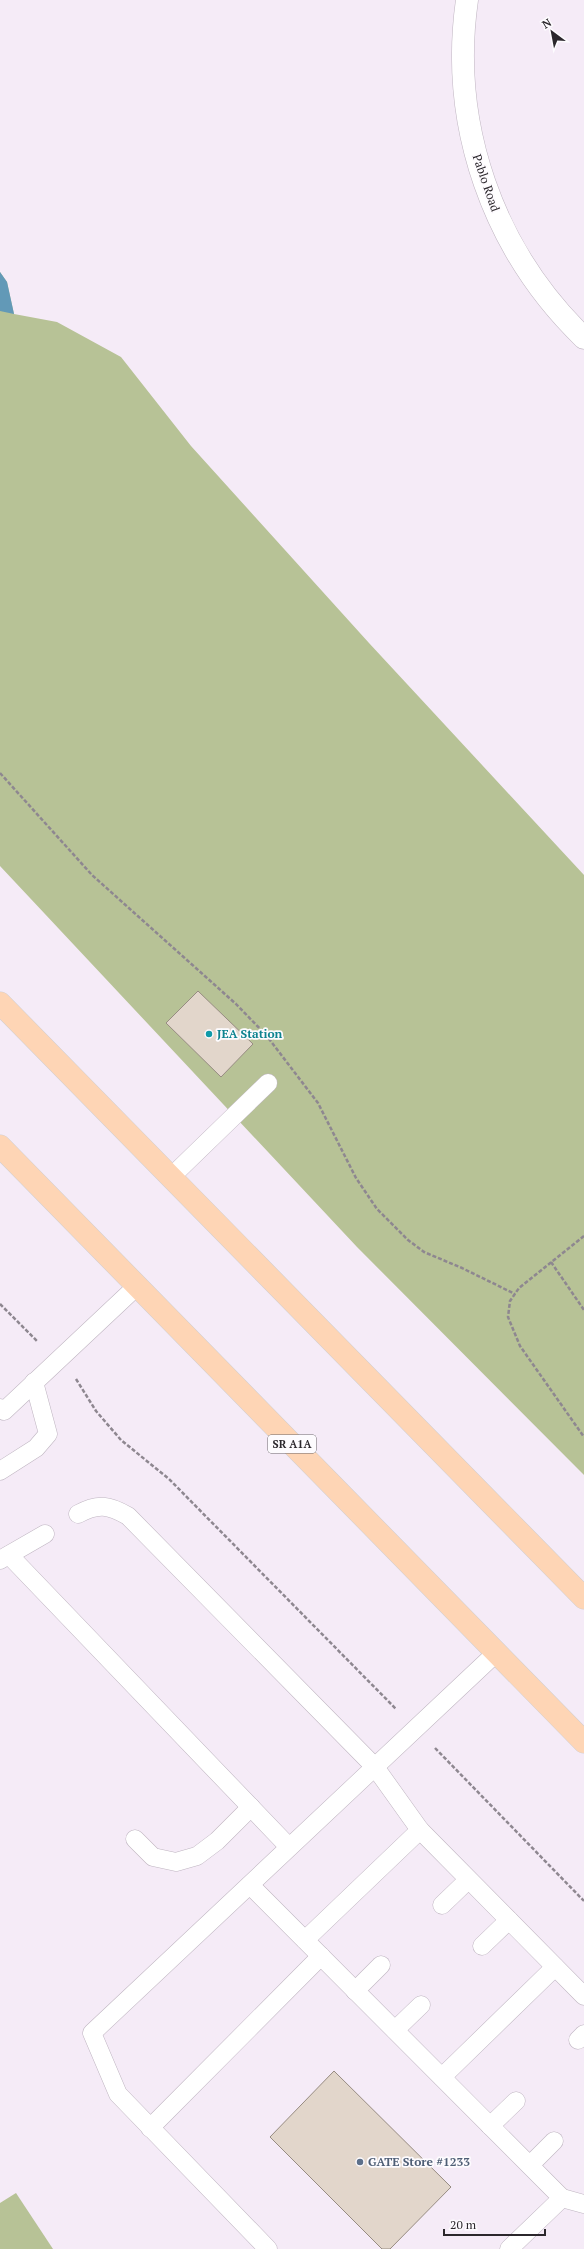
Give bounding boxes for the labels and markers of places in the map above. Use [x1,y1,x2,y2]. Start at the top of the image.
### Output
place label: JEA Station [217,1026,283,1041]
marker: JEA Station [204,1029,214,1039]
place label: GATE Store #1233 [368,2154,470,2169]
marker: GATE Store #1233 [355,2157,365,2167]

